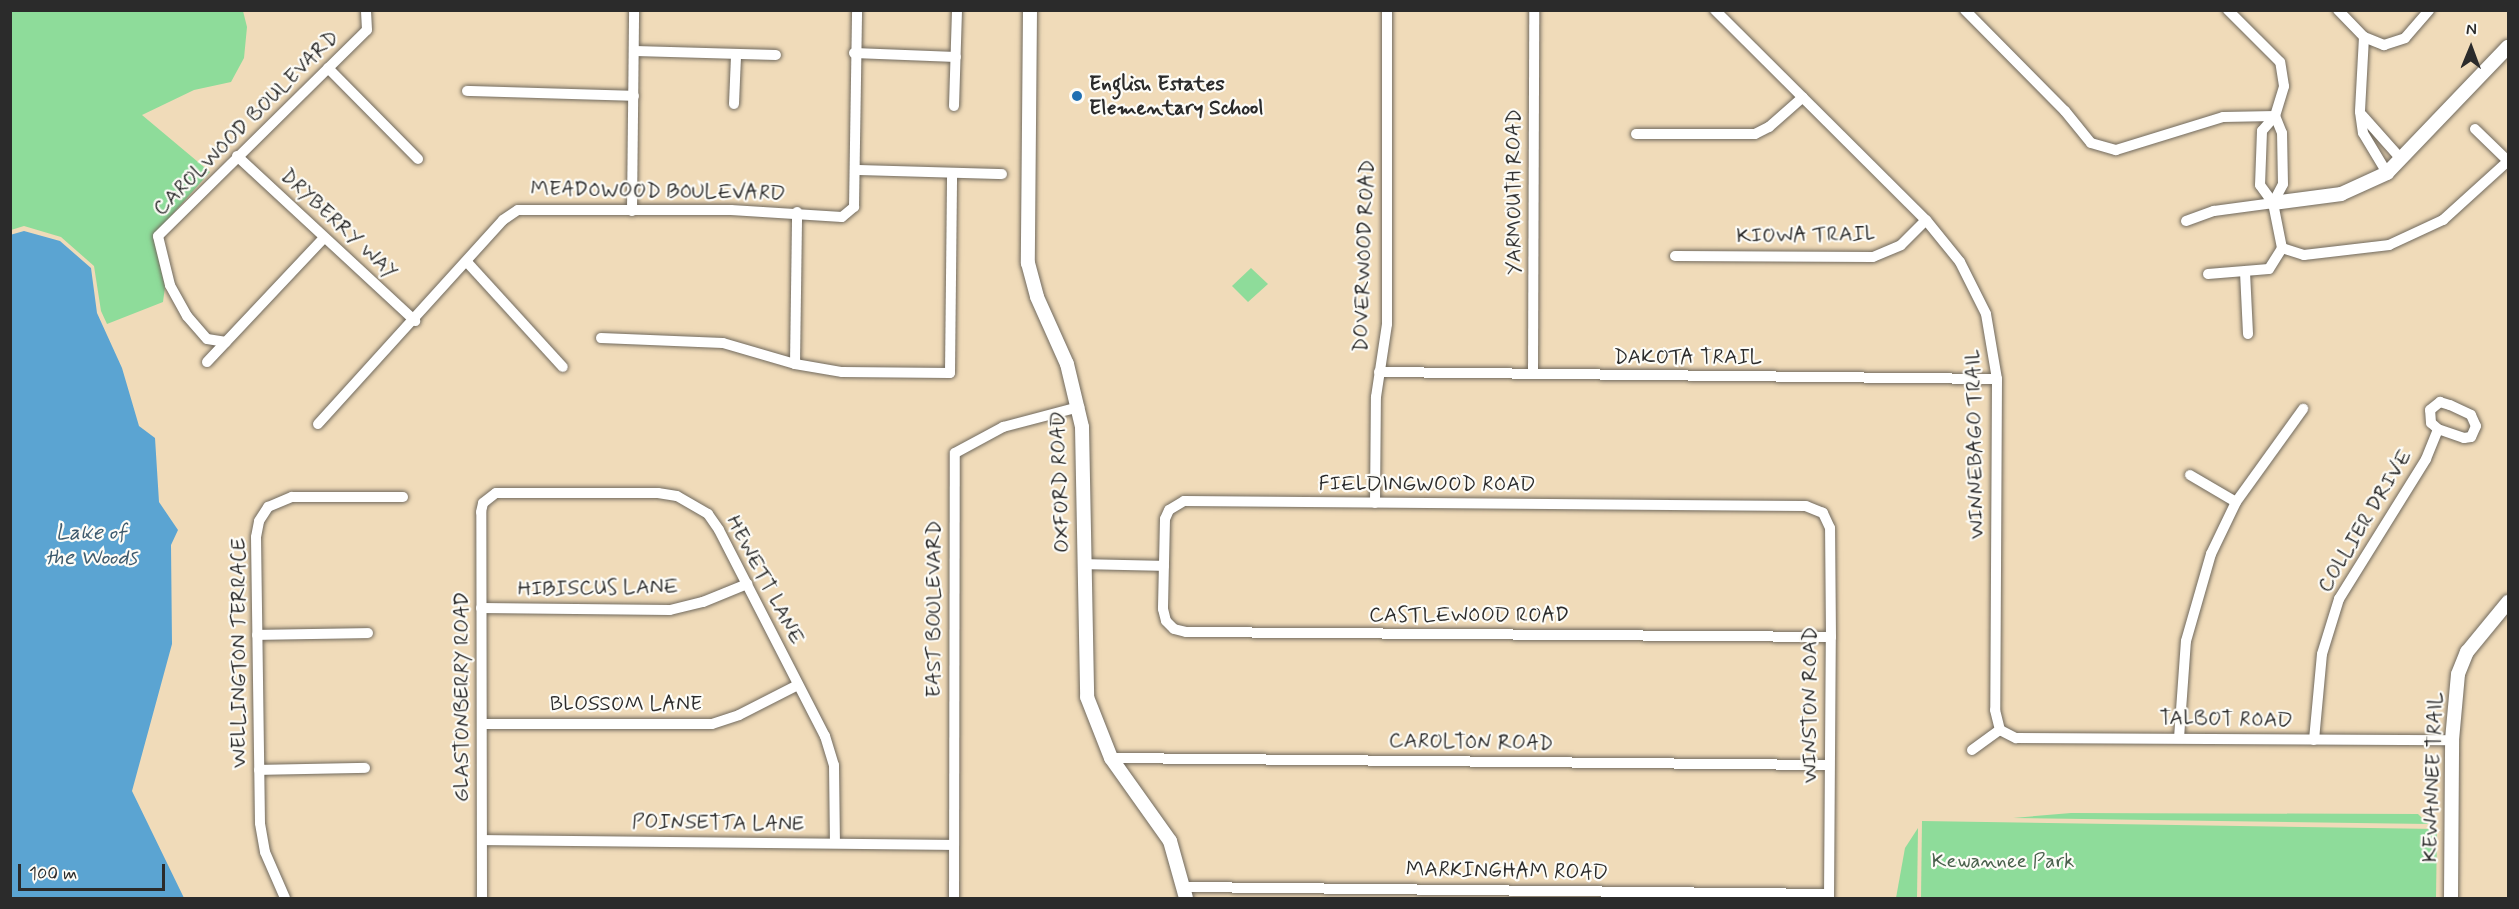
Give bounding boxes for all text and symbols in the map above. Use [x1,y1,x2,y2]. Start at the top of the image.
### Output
north arrow [2441,18,2501,78]
text: N [2466,19,2477,40]
street label: CAROLWOOD BOULEVARD [149,26,343,220]
place label: English Estates Elementary School [1089,71,1264,121]
marker: English Estates Elementary School [1070,89,1084,103]
street label: YARMOUTH ROAD [1501,110,1527,274]
street label: DOVERWOOD ROAD [1348,161,1380,351]
street label: DRYBERRY WAY [275,163,403,285]
street label: MEADOWOOD BOULEVARD [531,176,785,206]
street label: KIOWA TRAIL [1736,221,1876,249]
street label: DAKOTA TRAIL [1614,344,1762,370]
street label: WINNEBAGO TRAIL [1961,346,1989,542]
street label: OXFORD ROAD [1045,411,1075,553]
street label: COLLIER DRIVE [2312,445,2418,597]
street label: FIELDINGWOOD ROAD [1319,471,1535,497]
street label: HEWETT LANE [720,510,810,650]
water label: Lake of the Woods [45,520,137,572]
street label: EAST BOULEVARD [921,522,947,696]
street label: WELLINGTON TERRACE [226,539,252,767]
street label: HIBISCUS LANE [517,574,679,602]
street label: GLASTONBERRY ROAD [449,592,475,802]
street label: CASTLEWOOD ROAD [1369,602,1569,628]
street label: WINSTON ROAD [1797,628,1823,782]
street label: KEWANNEE TRAIL [2417,688,2449,866]
street label: BLOSSOM LANE [548,691,704,717]
street label: TALBOT ROAD [2159,705,2293,733]
street label: CAROLTON ROAD [1390,728,1552,756]
street label: POINSETTA LANE [630,809,806,837]
park label: Kewannee Park [1932,848,2074,874]
scale bar [21,852,168,890]
street label: MARKINGHAM ROAD [1406,857,1608,885]
text: 100 m [29,862,77,886]

